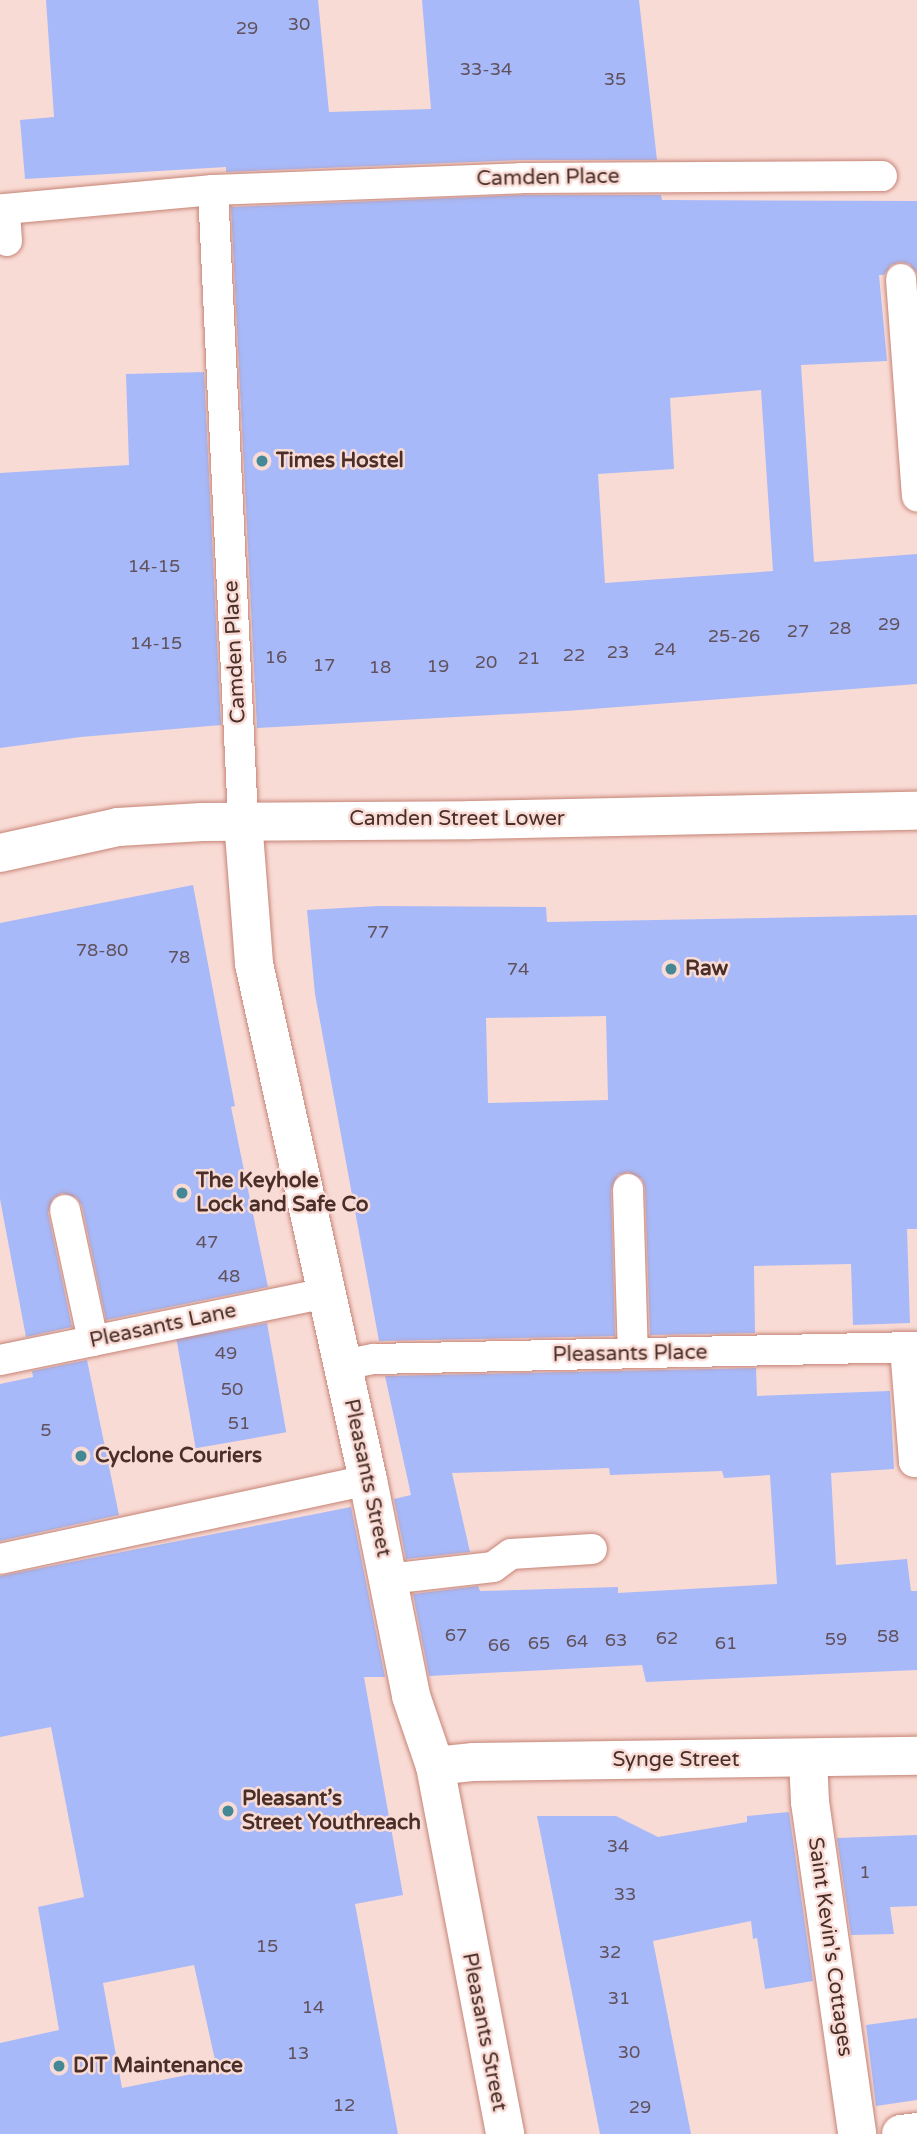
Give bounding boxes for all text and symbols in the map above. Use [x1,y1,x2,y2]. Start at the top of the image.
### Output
house number: 30 [288,13,310,35]
house number: 29 [236,17,258,39]
house number: 33-34 [460,58,512,80]
house number: 35 [604,68,626,90]
street label: Camden Place [476,164,620,192]
place label: Times Hostel [276,448,404,474]
marker: Times Hostel [254,453,270,469]
house number: 14-15 [128,555,180,577]
street label: Camden Place [219,580,251,724]
house number: 29 [878,613,900,635]
house number: 28 [829,617,851,639]
house number: 27 [787,620,809,642]
house number: 25-26 [708,625,760,647]
house number: 14-15 [130,632,182,654]
house number: 24 [654,638,676,660]
house number: 23 [607,641,629,663]
house number: 22 [563,644,585,666]
house number: 16 [265,646,287,668]
house number: 21 [518,647,540,669]
house number: 20 [475,651,497,673]
house number: 17 [313,654,335,676]
house number: 19 [427,655,449,677]
house number: 18 [369,656,391,678]
street label: Camden Street Lower [349,806,565,832]
house number: 77 [367,921,389,943]
house number: 78-80 [76,939,128,961]
house number: 78 [168,946,190,968]
place label: Raw [685,956,728,982]
house number: 74 [507,958,529,980]
marker: Raw [663,961,679,977]
place label: The Keyhole Lock and Safe Co [196,1168,369,1218]
marker: The Keyhole Lock and Safe Co [174,1185,190,1201]
house number: 47 [196,1231,218,1253]
house number: 48 [218,1265,240,1287]
street label: Pleasants Lane [87,1298,239,1354]
street label: Pleasants Place [552,1340,708,1368]
house number: 49 [215,1342,237,1364]
house number: 50 [221,1378,243,1400]
street label: Pleasants Street [338,1397,396,1559]
house number: 51 [228,1412,250,1434]
house number: 5 [40,1419,52,1441]
place label: Cyclone Couriers [95,1443,262,1469]
marker: Cyclone Couriers [73,1448,89,1464]
house number: 67 [445,1624,467,1646]
house number: 58 [877,1625,899,1647]
house number: 62 [656,1627,678,1649]
house number: 59 [825,1628,847,1650]
house number: 63 [605,1629,627,1651]
house number: 64 [566,1630,588,1652]
house number: 65 [528,1632,550,1654]
house number: 61 [715,1632,737,1654]
house number: 66 [488,1634,510,1656]
street label: Synge Street [613,1747,739,1773]
place label: Pleasant’s Street Youthreach [242,1786,421,1836]
marker: Pleasant’s Street Youthreach [220,1803,236,1819]
house number: 34 [607,1835,629,1857]
street label: Saint Kevin's Cottages [802,1836,858,2058]
house number: 1 [859,1861,871,1883]
house number: 33 [614,1883,636,1905]
house number: 15 [256,1935,278,1957]
house number: 32 [599,1941,621,1963]
street label: Pleasants Street [456,1951,512,2113]
house number: 31 [608,1987,630,2009]
house number: 14 [302,1996,324,2018]
house number: 30 [618,2041,640,2063]
house number: 13 [287,2042,309,2064]
place label: DIT Maintenance [73,2053,243,2079]
marker: DIT Maintenance [51,2058,67,2074]
house number: 12 [333,2094,355,2116]
house number: 29 [629,2096,651,2118]

